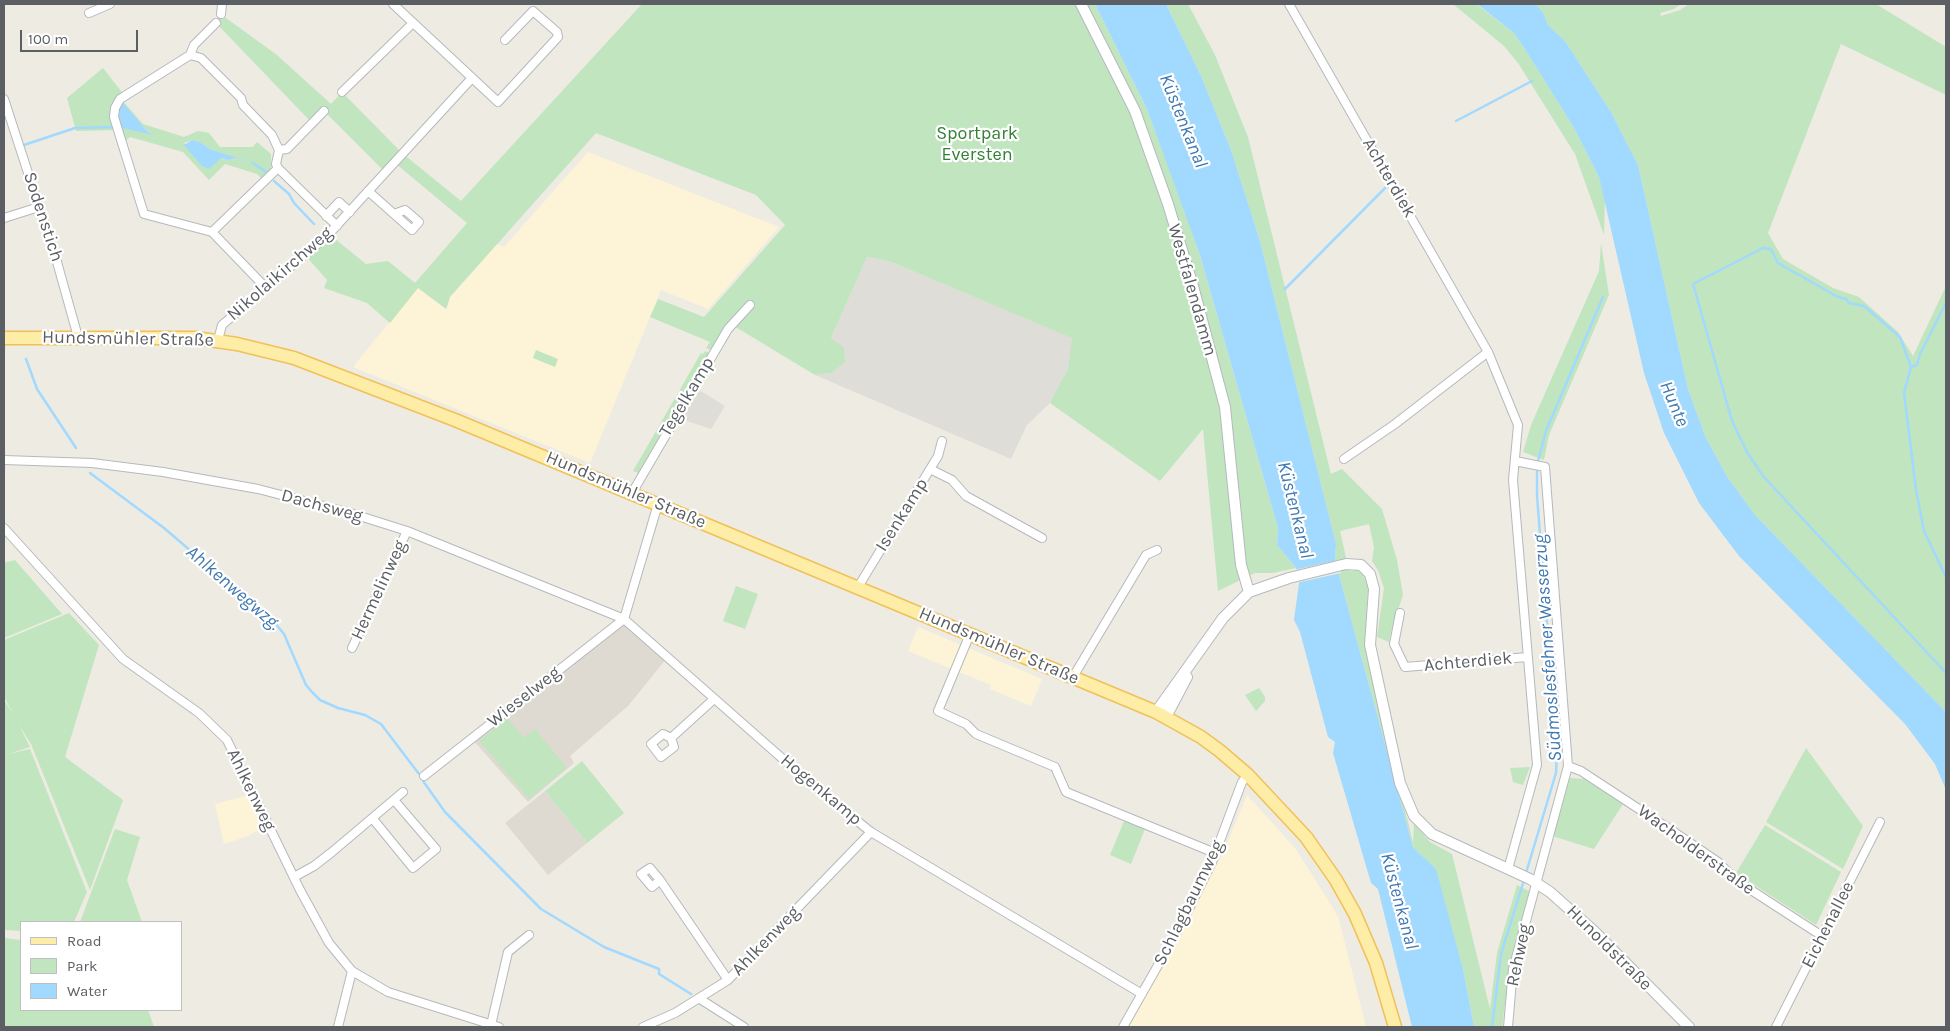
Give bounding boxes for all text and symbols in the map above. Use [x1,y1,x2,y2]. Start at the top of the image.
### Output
scale bar [22,20,140,52]
text: 100 m [28,30,68,48]
water label: Küstenkanal [1154,71,1212,171]
park label: Sportpark Eversten [936,123,1018,166]
street label: Achterdiek [1358,134,1420,222]
street label: Sodenstich [18,169,68,265]
street label: Westfalendamm [1163,221,1221,359]
street label: Nikolaikirchweg [223,222,337,326]
street label: Hundsmühler Straße [42,327,214,351]
street label: Tegelkamp [655,353,719,441]
water label: Hunte [1654,378,1694,430]
street label: Hundsmühler Straße [543,446,709,534]
water label: Küstenkanal [1272,459,1318,561]
street label: Isenkamp [871,474,933,556]
street label: Dachsweg [279,485,365,527]
water label: Südmoslesfehner Wasserzug [1529,534,1567,762]
street label: Hermelinweg [346,537,412,643]
water label: Ahlkenwegwzg. [181,541,285,635]
street label: Hundsmühler Straße [916,602,1082,690]
street label: Achterdiek [1423,647,1513,677]
street label: Wieselweg [483,662,565,732]
street label: Ahlkenweg [222,745,280,835]
street label: Hogenkamp [776,750,866,830]
street label: Wacholderstraße [1633,800,1759,900]
street label: Schlagbaumweg [1149,837,1229,969]
water label: Küstenkanal [1375,850,1423,952]
street label: Eichenallee [1797,878,1859,972]
street label: Hunoldstraße [1562,901,1656,995]
street label: Ahlkenweg [727,902,805,980]
legend [20,921,182,1011]
street label: Rehweg [1502,922,1536,988]
text: Road [67,932,102,950]
text: Park [67,957,97,975]
text: Water [67,982,107,1000]

